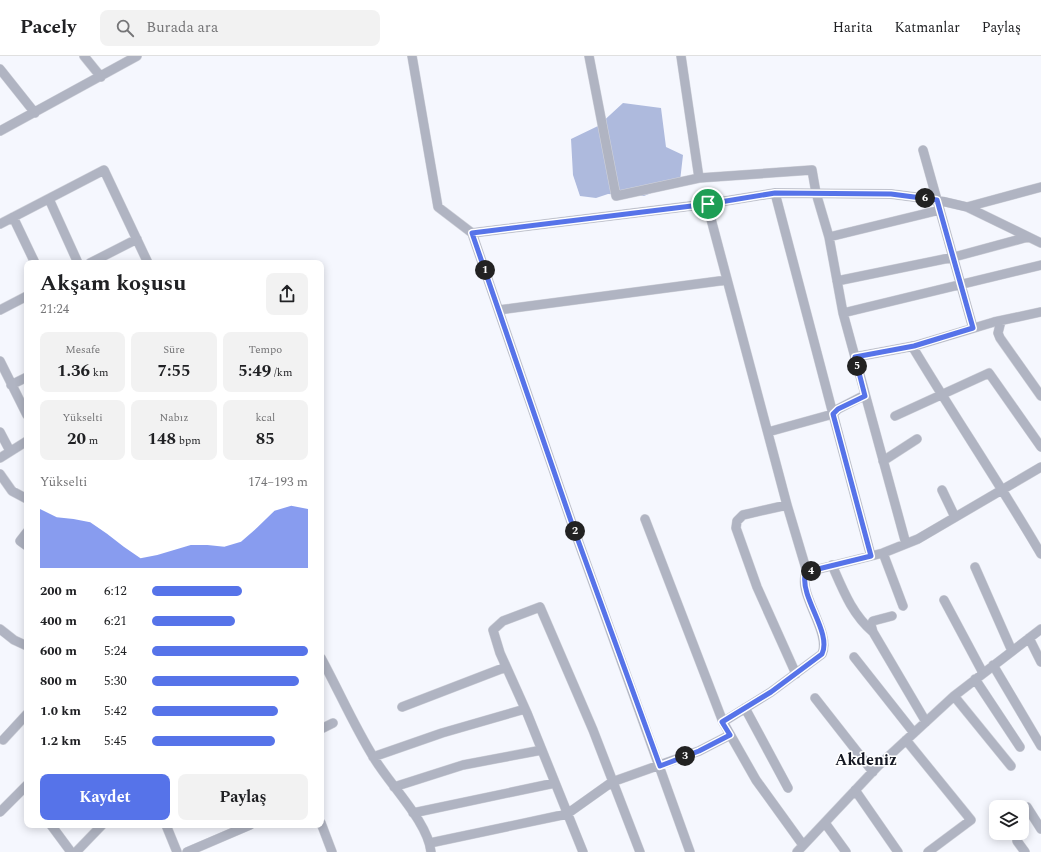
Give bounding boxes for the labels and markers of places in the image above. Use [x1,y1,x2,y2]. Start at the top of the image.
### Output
pin [691,187,725,221]
pin: 6 [915,188,935,208]
pin: 1 [475,260,495,280]
pin: 5 [847,356,867,376]
pin: 2 [565,521,585,541]
pin: 4 [801,561,821,581]
pin: 3 [675,746,695,766]

